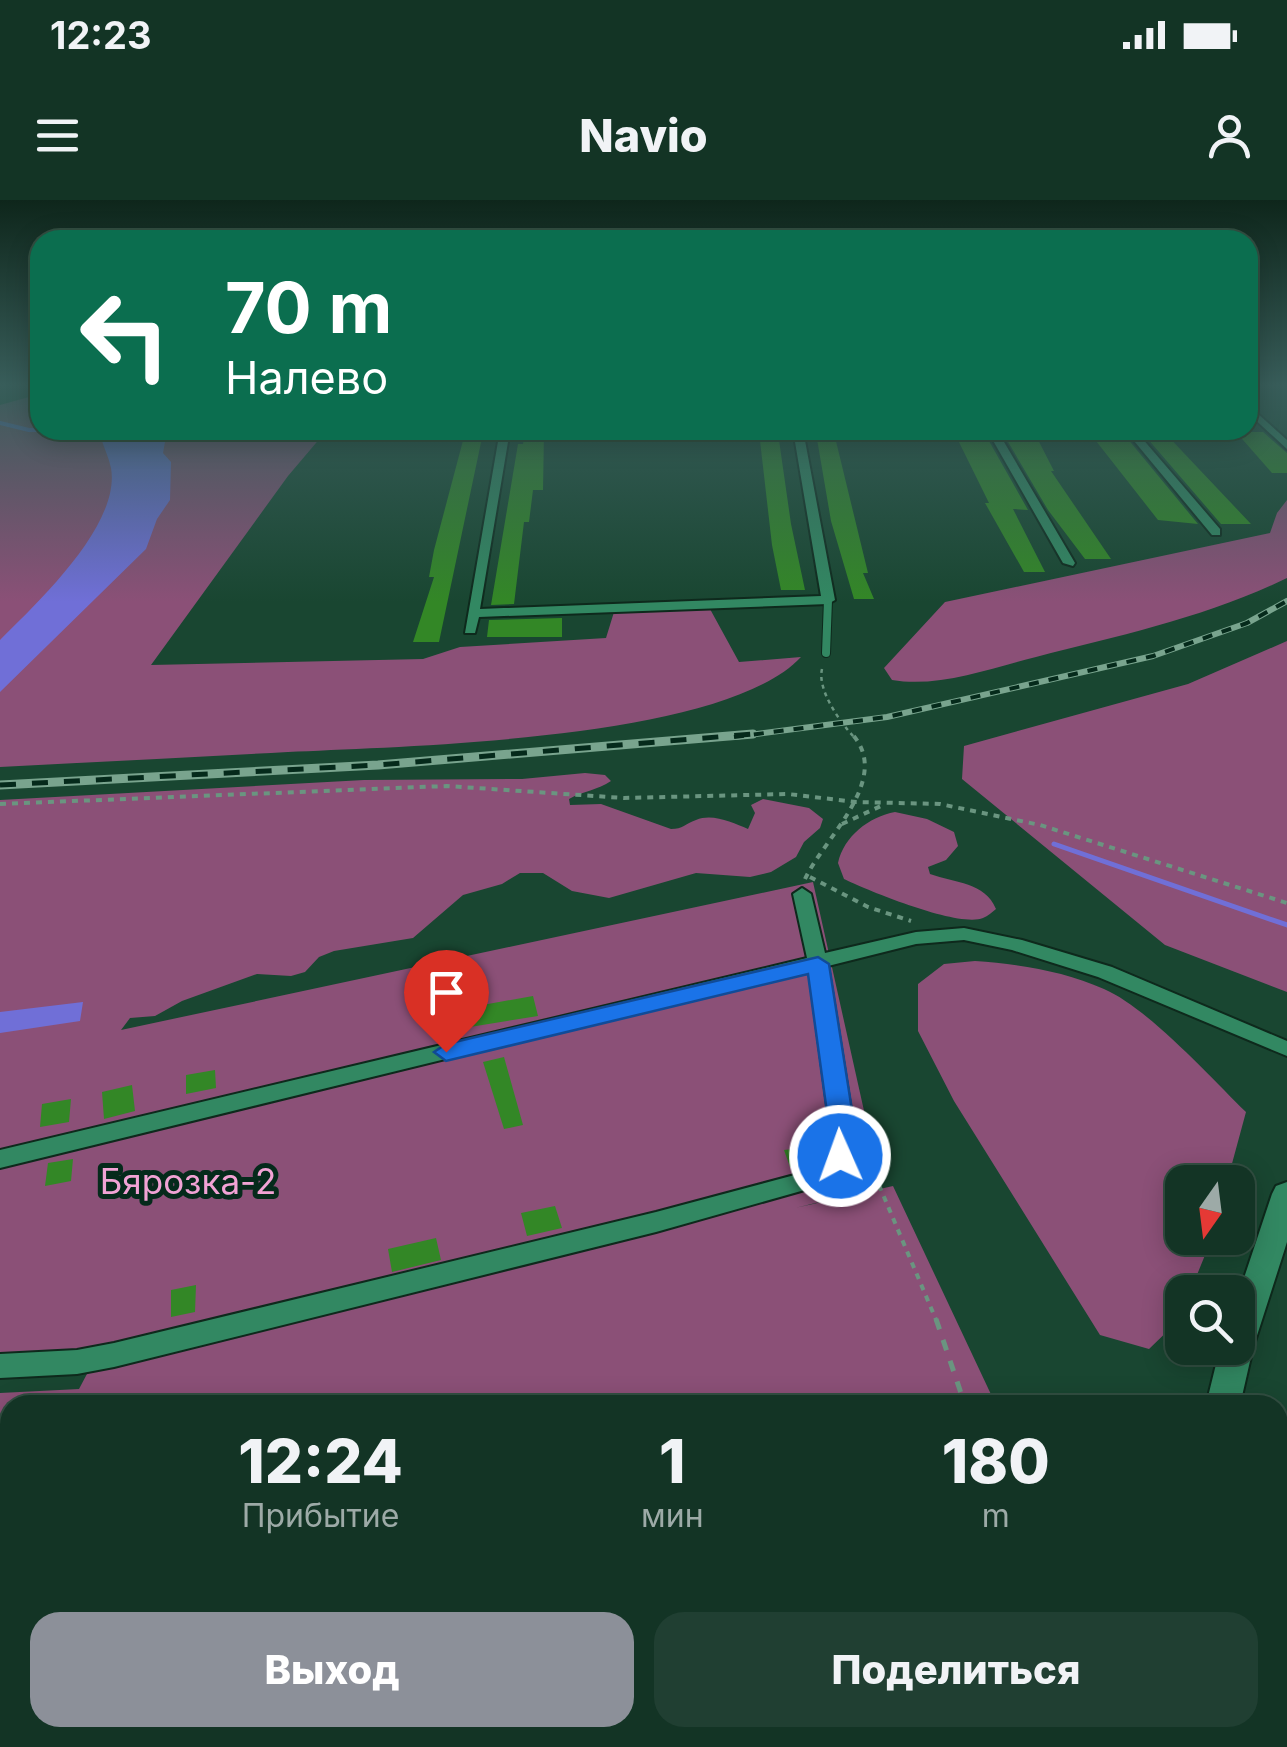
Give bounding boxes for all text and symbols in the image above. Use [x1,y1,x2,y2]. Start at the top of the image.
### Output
text: 12:23 [50,12,151,58]
icon: menu [30,108,85,163]
text: Navio [579,108,708,163]
icon: person [1202,108,1257,163]
text: 70 m [225,265,392,350]
icon: left [60,270,190,400]
text: Налево [225,350,388,405]
pin [404,950,489,1053]
icon: arrive [419,965,474,1020]
position arrow [788,1104,892,1208]
park label: Бярозка-2 [100,1160,276,1202]
north arrow [1165,1165,1255,1255]
map controls [1165,1165,1255,1365]
button: search [1165,1275,1255,1365]
text: 12:24 [238,1425,403,1497]
text: 1 [659,1425,686,1497]
text: 180 [942,1425,1050,1497]
text: Прибытие [242,1496,399,1535]
text: мин [641,1496,704,1535]
text: m [982,1496,1010,1535]
button: Выход [30,1612,634,1727]
button: Поделиться [654,1612,1258,1727]

